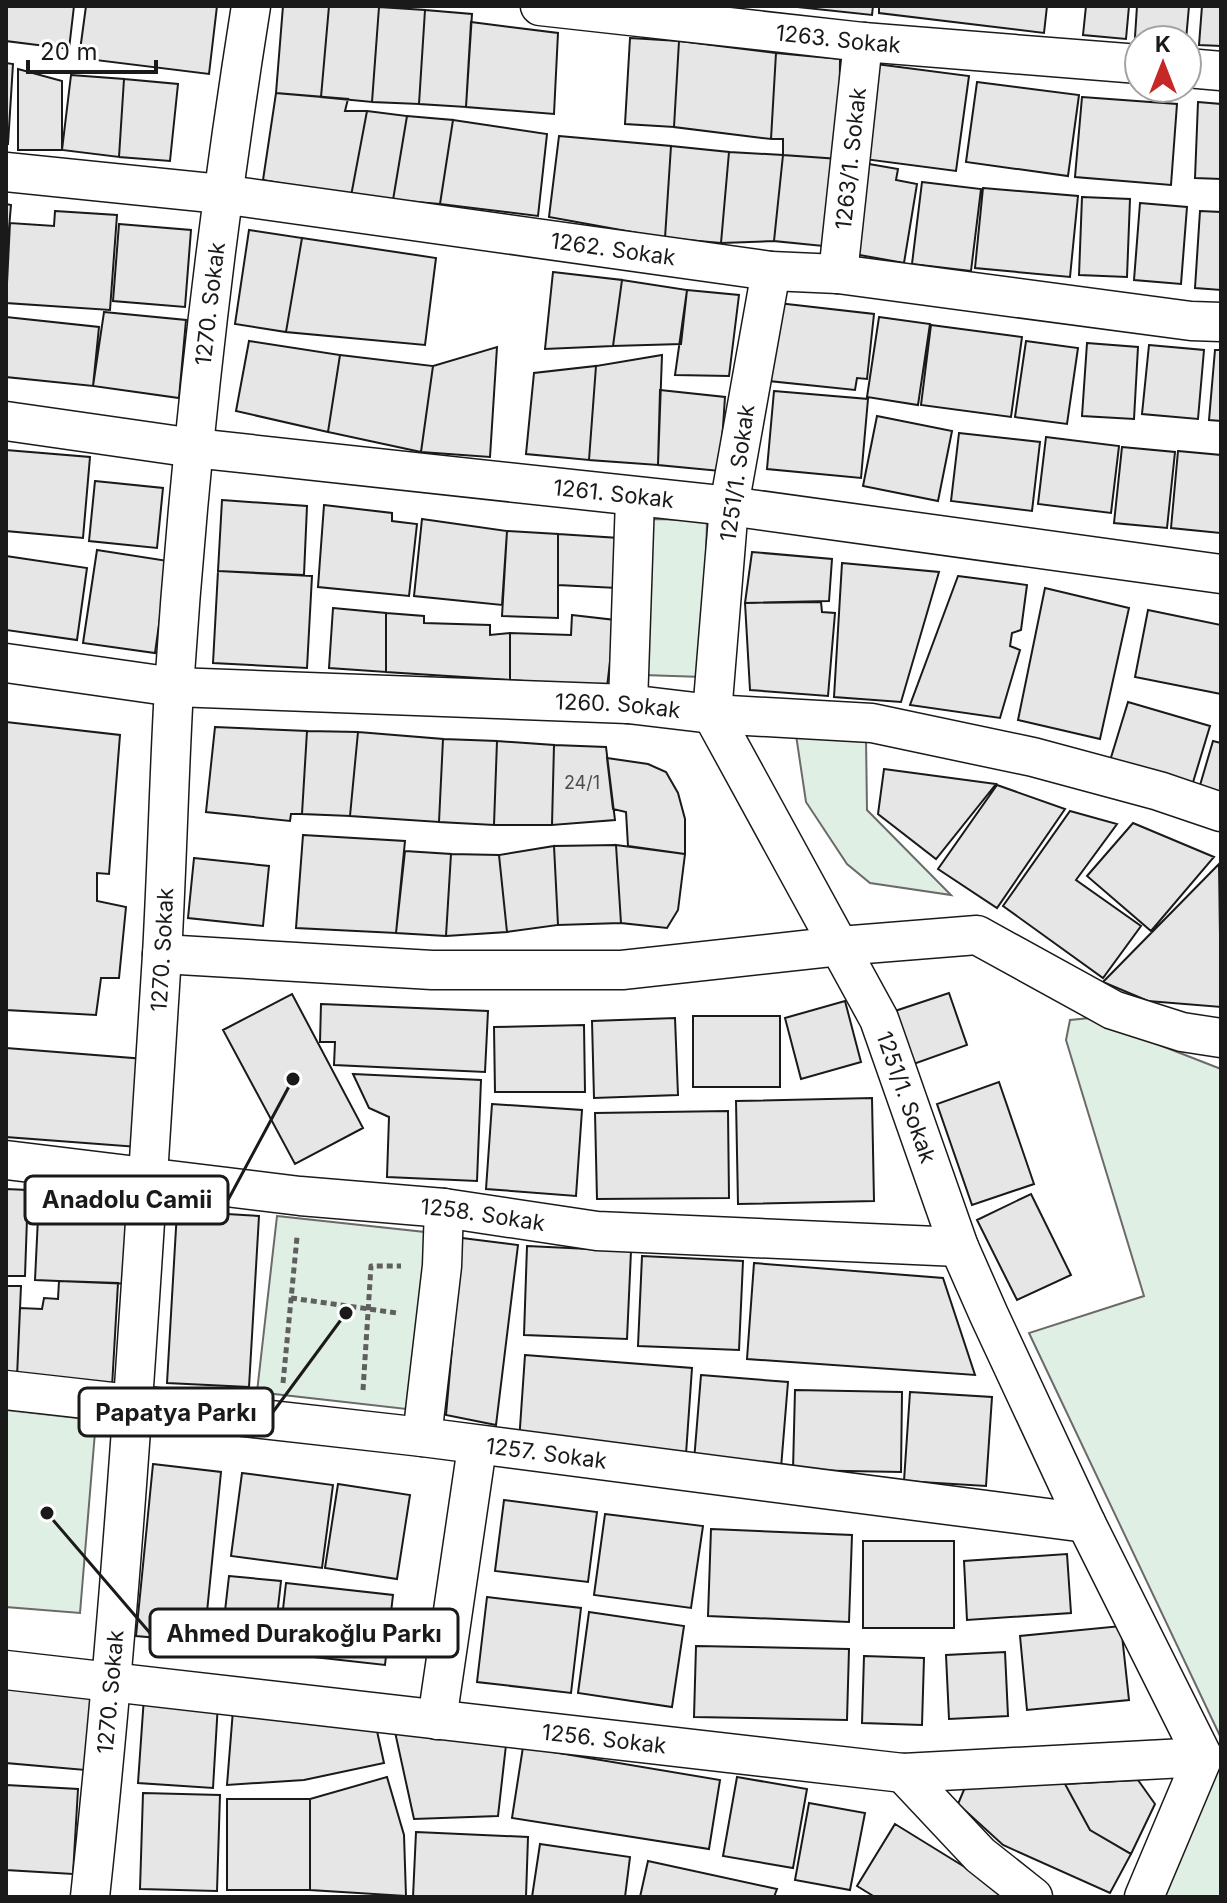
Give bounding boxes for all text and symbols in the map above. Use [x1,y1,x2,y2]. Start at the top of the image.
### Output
street label: 1263. Sokak [774,19,902,58]
scale bar [28,24,156,74]
north arrow [1123,24,1203,104]
text: K [1155,31,1171,57]
text: 20 m [40,37,98,66]
street label: 1263/1. Sokak [830,86,871,231]
street label: 1262. Sokak [549,227,677,270]
street label: 1270. Sokak [190,241,230,367]
street label: 1251/1. Sokak [715,403,759,543]
street label: 1261. Sokak [552,474,675,513]
street label: 1260. Sokak [555,688,682,723]
house number: 24/1 [564,772,600,793]
street label: 1270. Sokak [145,887,178,1013]
street label: 1251/1. Sokak [871,1028,942,1167]
callout: Anadolu Camii [25,1176,228,1224]
text: Anadolu Camii [42,1185,212,1214]
street label: 1258. Sokak [420,1193,547,1236]
callout: Papatya Parkı [79,1388,273,1436]
text: Papatya Parkı [95,1398,257,1427]
street label: 1257. Sokak [484,1432,608,1474]
callout: Ahmed Durakoğlu Parkı [150,1609,458,1657]
text: Ahmed Durakoğlu Parkı [166,1619,442,1648]
street label: 1270. Sokak [92,1629,128,1755]
street label: 1256. Sokak [540,1719,668,1759]

